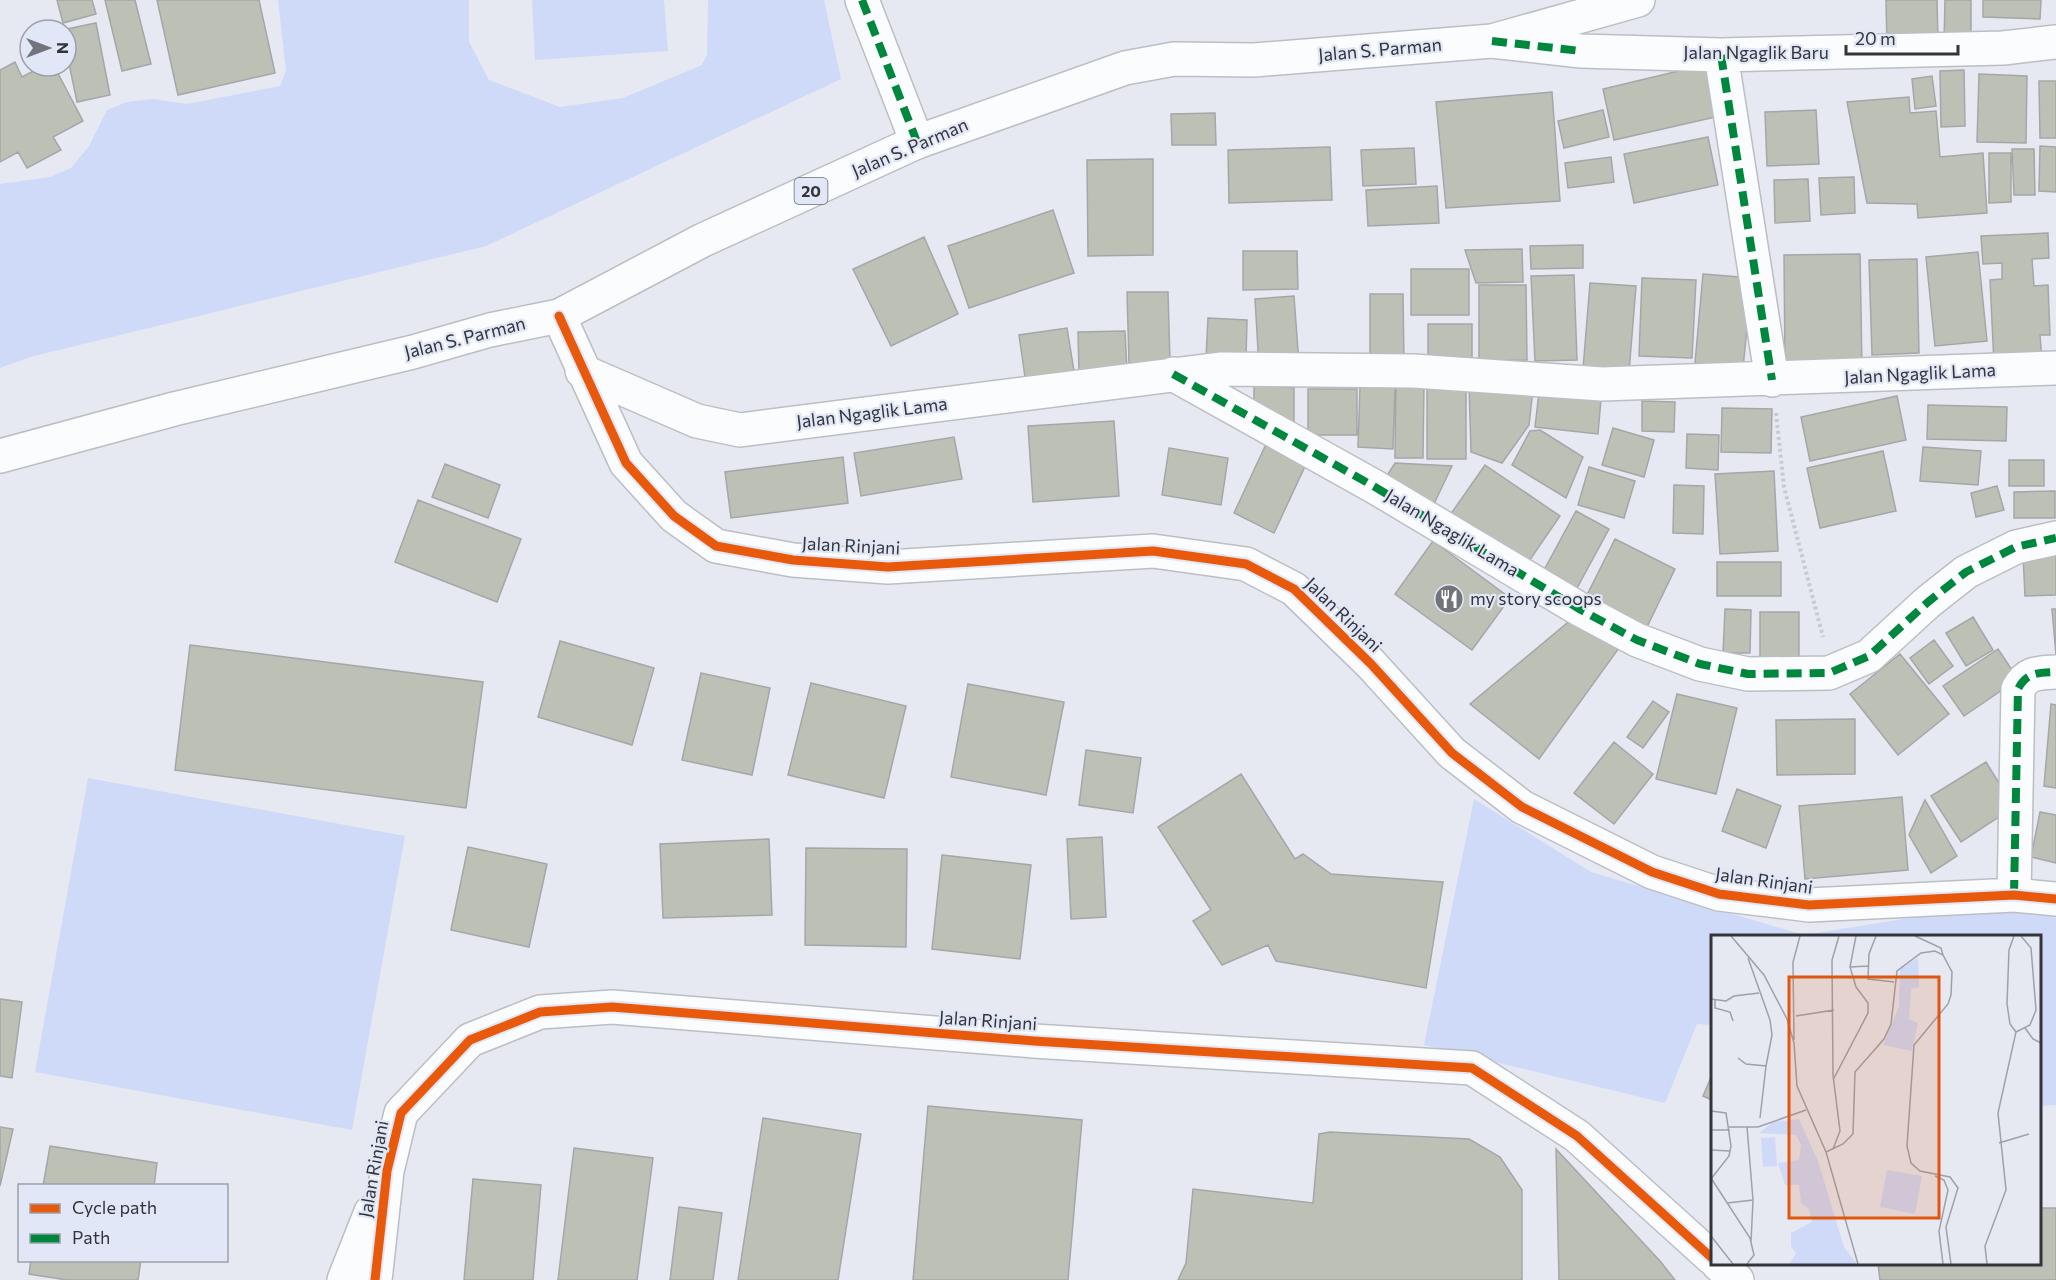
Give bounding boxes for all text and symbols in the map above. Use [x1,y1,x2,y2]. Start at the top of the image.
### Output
north arrow [18,18,78,78]
scale bar [1846,18,1958,56]
text: 20 m [1855,27,1896,49]
street label: Jalan S. Parman [1317,33,1443,65]
street label: Jalan Ngaglik Baru [1683,41,1829,63]
text: N [54,42,73,54]
street label: Jalan S. Parman [848,113,971,181]
road number: 20 [794,178,828,204]
street label: Jalan S. Parman [402,311,528,363]
street label: Jalan Ngaglik Lama [1843,358,1996,388]
street label: Jalan Ngaglik Lama [795,392,949,432]
street label: Jalan Ngaglik Lama [1382,484,1523,581]
street label: Jalan Rinjani [801,531,901,559]
street label: Jalan Rinjani [1301,572,1387,656]
restaurant icon: my story scoops [1433,583,1465,615]
place label: my story scoops [1470,587,1602,609]
street label: Jalan Rinjani [1714,862,1814,898]
inset map [1711,935,2041,1265]
street label: Jalan Rinjani [938,1006,1038,1034]
street label: Jalan Rinjani [354,1118,392,1219]
legend [18,1184,228,1262]
text: Cycle path [72,1196,157,1218]
text: Path [72,1226,110,1248]

